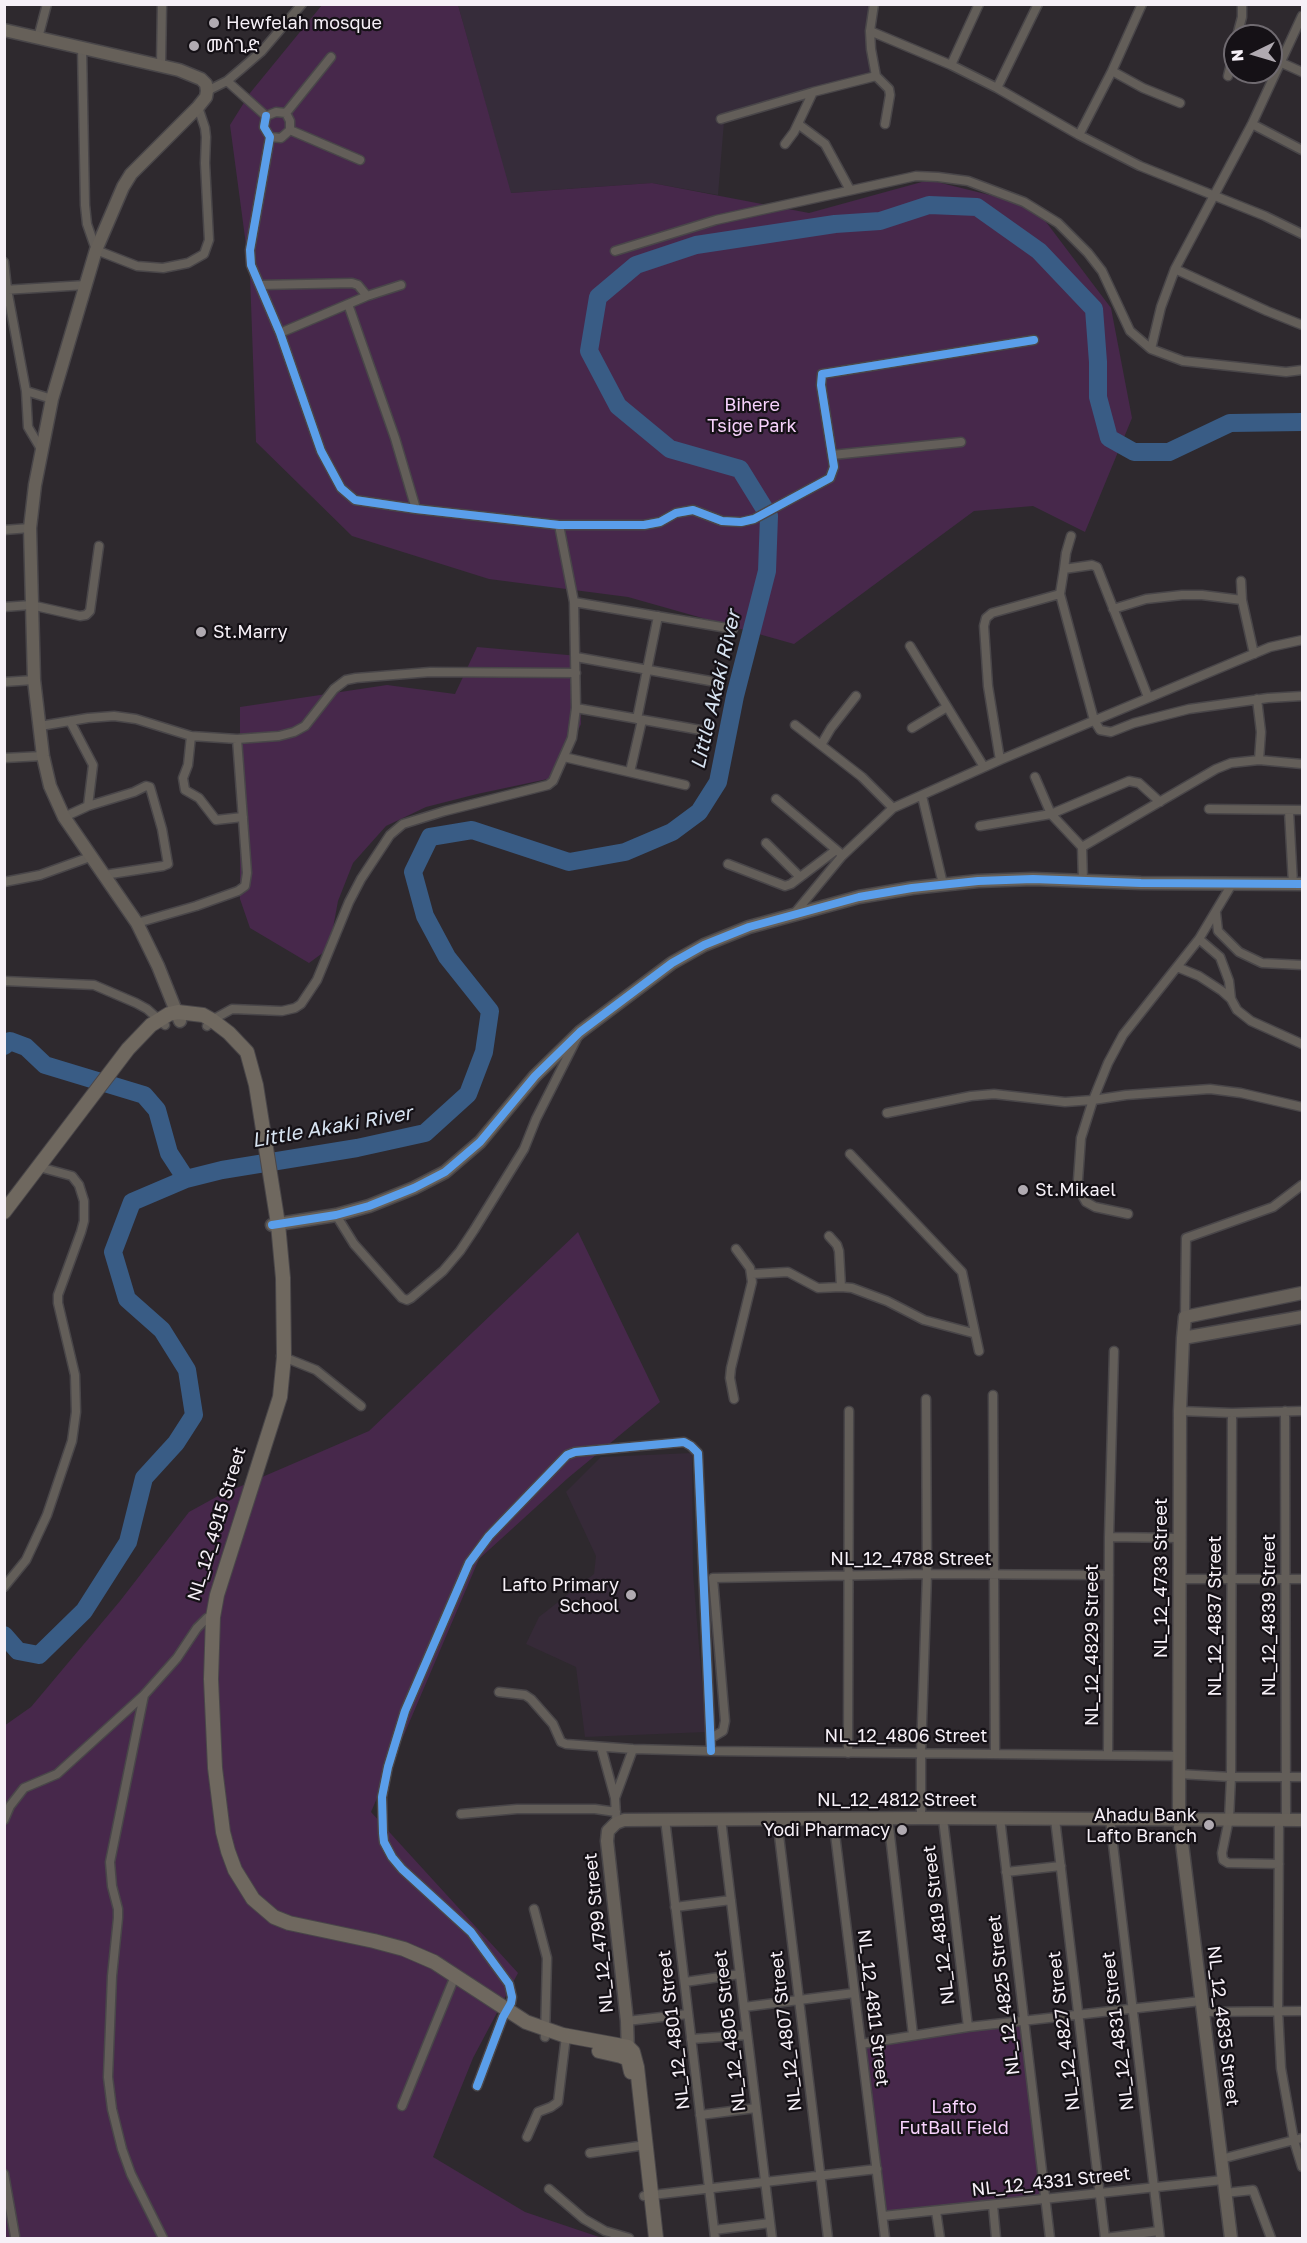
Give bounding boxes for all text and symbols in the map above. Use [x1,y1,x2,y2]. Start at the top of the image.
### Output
place label: Hewfelah mosque [226,12,382,34]
marker: Hewfelah mosque [207,16,221,30]
north arrow [1223,24,1283,84]
place label: መስጊድ [206,35,260,57]
marker: መስጊድ [187,39,201,53]
text: N [1227,48,1248,62]
park label: Bihere Tsige Park [707,394,797,436]
water label: Little Akaki River [686,608,746,772]
place label: St.Marry [213,621,288,643]
marker: St.Marry [194,625,208,639]
water label: Little Akaki River [250,1101,414,1153]
place label: St.Mikael [1035,1179,1116,1201]
marker: St.Mikael [1016,1183,1030,1197]
street label: NL_12_4915 Street [183,1444,251,1604]
street label: NL_12_4733 Street [1150,1498,1172,1658]
street label: NL_12_4839 Street [1258,1534,1280,1696]
street label: NL_12_4837 Street [1204,1536,1226,1696]
street label: NL_12_4788 Street [830,1548,992,1570]
street label: NL_12_4829 Street [1081,1564,1103,1726]
place label: Lafto Primary School [502,1574,619,1616]
marker: Lafto Primary School [624,1588,638,1602]
street label: NL_12_4806 Street [825,1725,987,1747]
street label: NL_12_4812 Street [817,1789,977,1811]
place label: Ahadu Bank Lafto Branch [1086,1804,1197,1846]
marker: Ahadu Bank Lafto Branch [1202,1818,1216,1832]
place label: Yodi Pharmacy [763,1819,890,1841]
marker: Yodi Pharmacy [895,1823,909,1837]
street label: NL_12_4819 Street [919,1844,959,2006]
street label: NL_12_4799 Street [580,1852,618,2014]
street label: NL_12_4825 Street [983,1913,1025,2077]
street label: NL_12_4811 Street [853,1928,893,2088]
street label: NL_12_4835 Street [1202,1944,1244,2108]
street label: NL_12_4801 Street [653,1949,695,2111]
street label: NL_12_4805 Street [709,1949,751,2113]
street label: NL_12_4807 Street [765,1950,807,2112]
street label: NL_12_4827 Street [1043,1950,1085,2112]
street label: NL_12_4831 Street [1098,1950,1138,2112]
park label: Lafto FutBall Field [899,2096,1009,2138]
street label: NL_12_4331 Street [970,2163,1132,2201]

